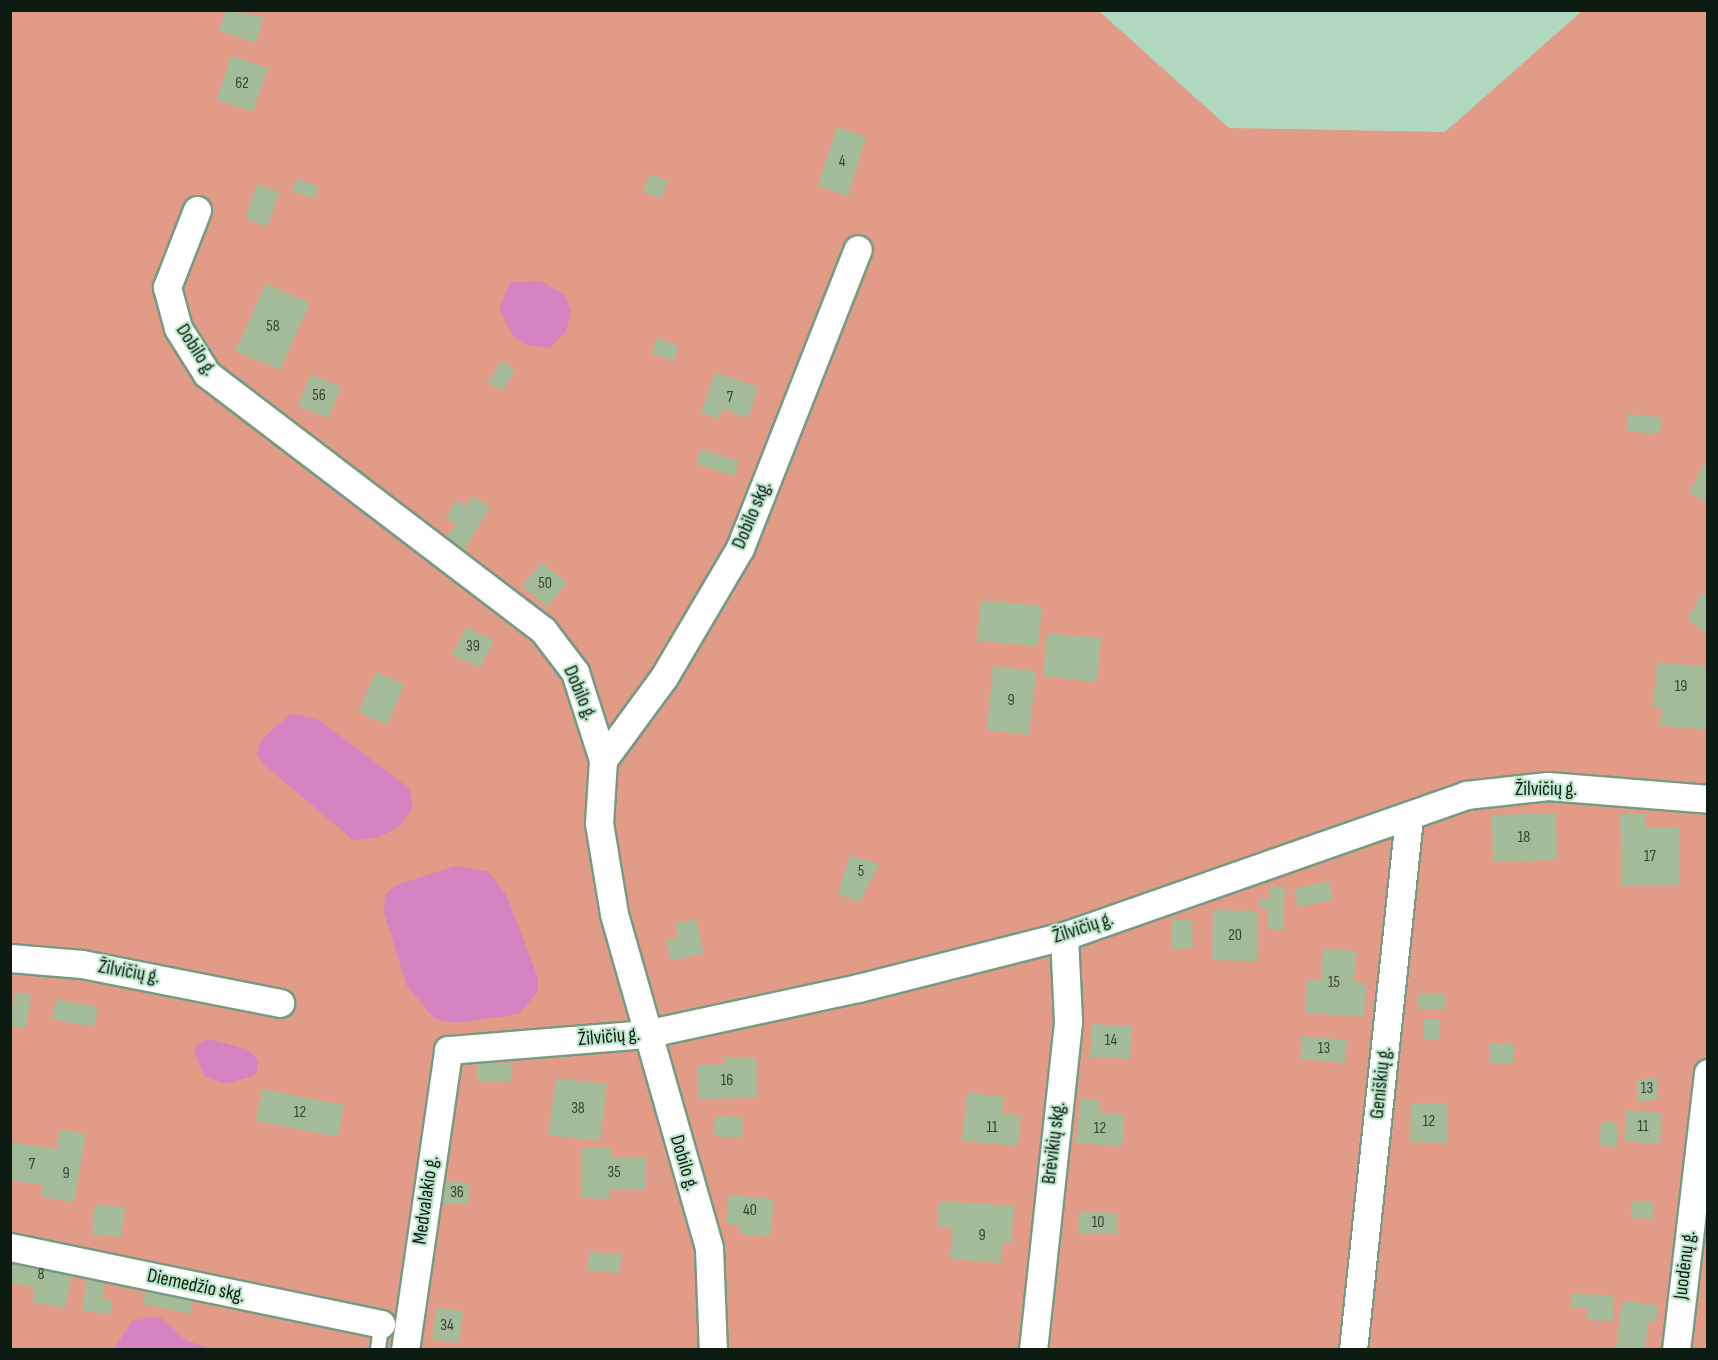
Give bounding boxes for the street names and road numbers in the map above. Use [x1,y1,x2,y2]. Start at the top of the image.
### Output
street label: Dobilo g. [170,320,222,380]
street label: Dobilo skg. [727,477,777,553]
street label: Dobilo g. [558,662,602,724]
street label: Žilvičių g. [1515,777,1577,801]
street label: Žilvičių g. [1050,907,1116,949]
street label: Žilvičių g. [96,955,162,989]
street label: Žilvičių g. [577,1022,641,1052]
street label: Geniškių g. [1365,1046,1397,1120]
street label: Brėvikių skg. [1037,1100,1071,1186]
street label: Dobilo g. [664,1132,704,1194]
street label: Medvalakio g. [408,1154,444,1246]
street label: Juodėnų g. [1669,1229,1701,1301]
street label: Diemedžio skg. [145,1264,247,1308]

